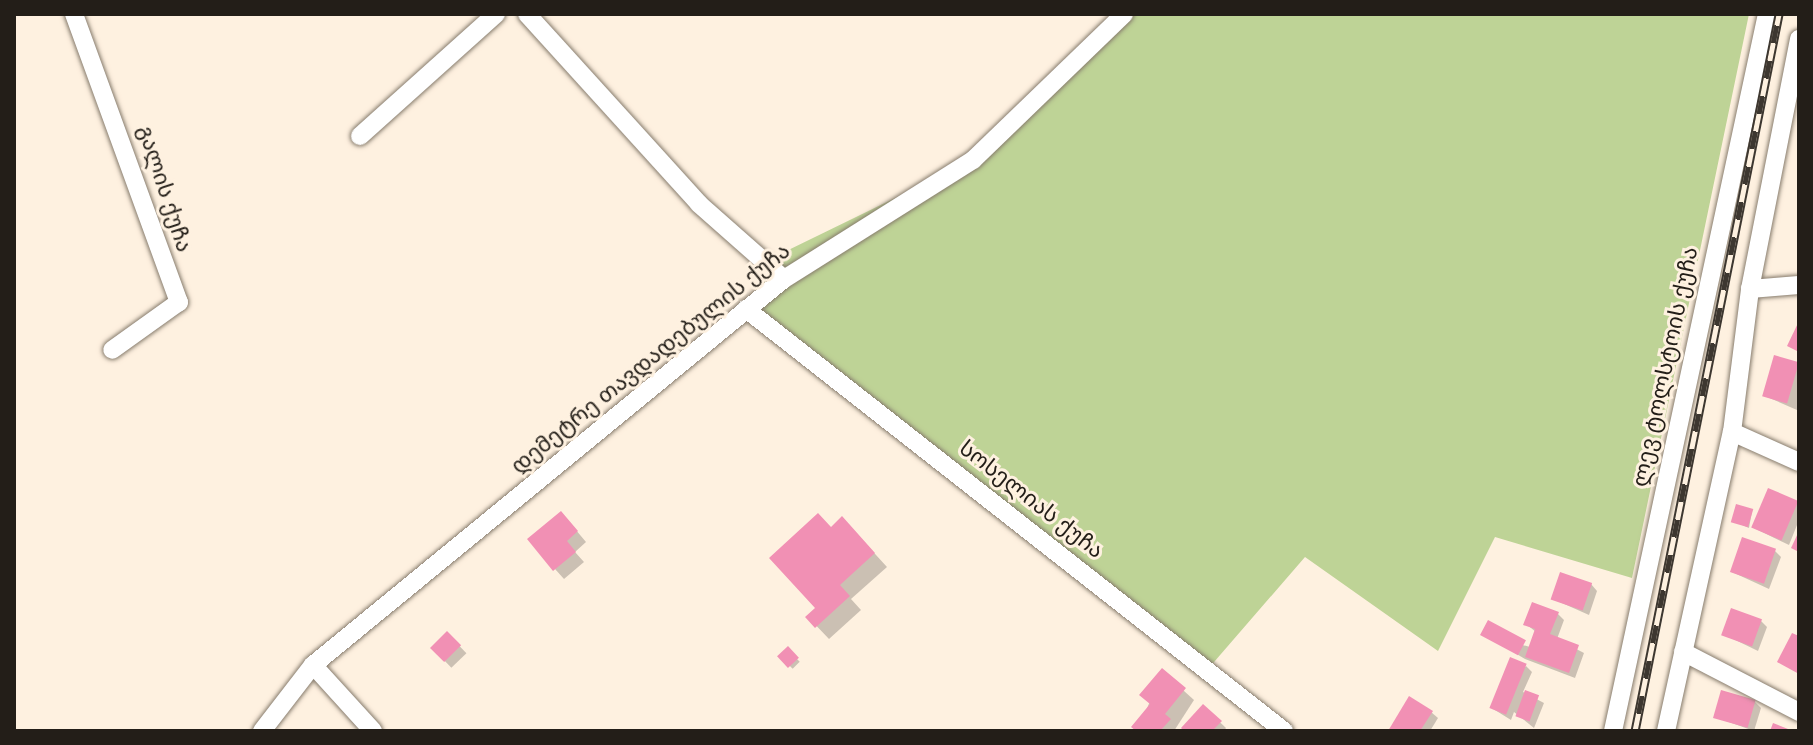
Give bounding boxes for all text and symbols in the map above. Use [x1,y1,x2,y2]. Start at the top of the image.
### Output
street label: გალის ქუჩა [131,122,197,256]
street label: დემეტრე თავდადებულის ქუჩა [506,238,796,480]
street label: ლევ ტოლსტოის ქუჩა [1628,245,1704,489]
street label: სოსელიას ქუჩა [954,435,1108,565]

